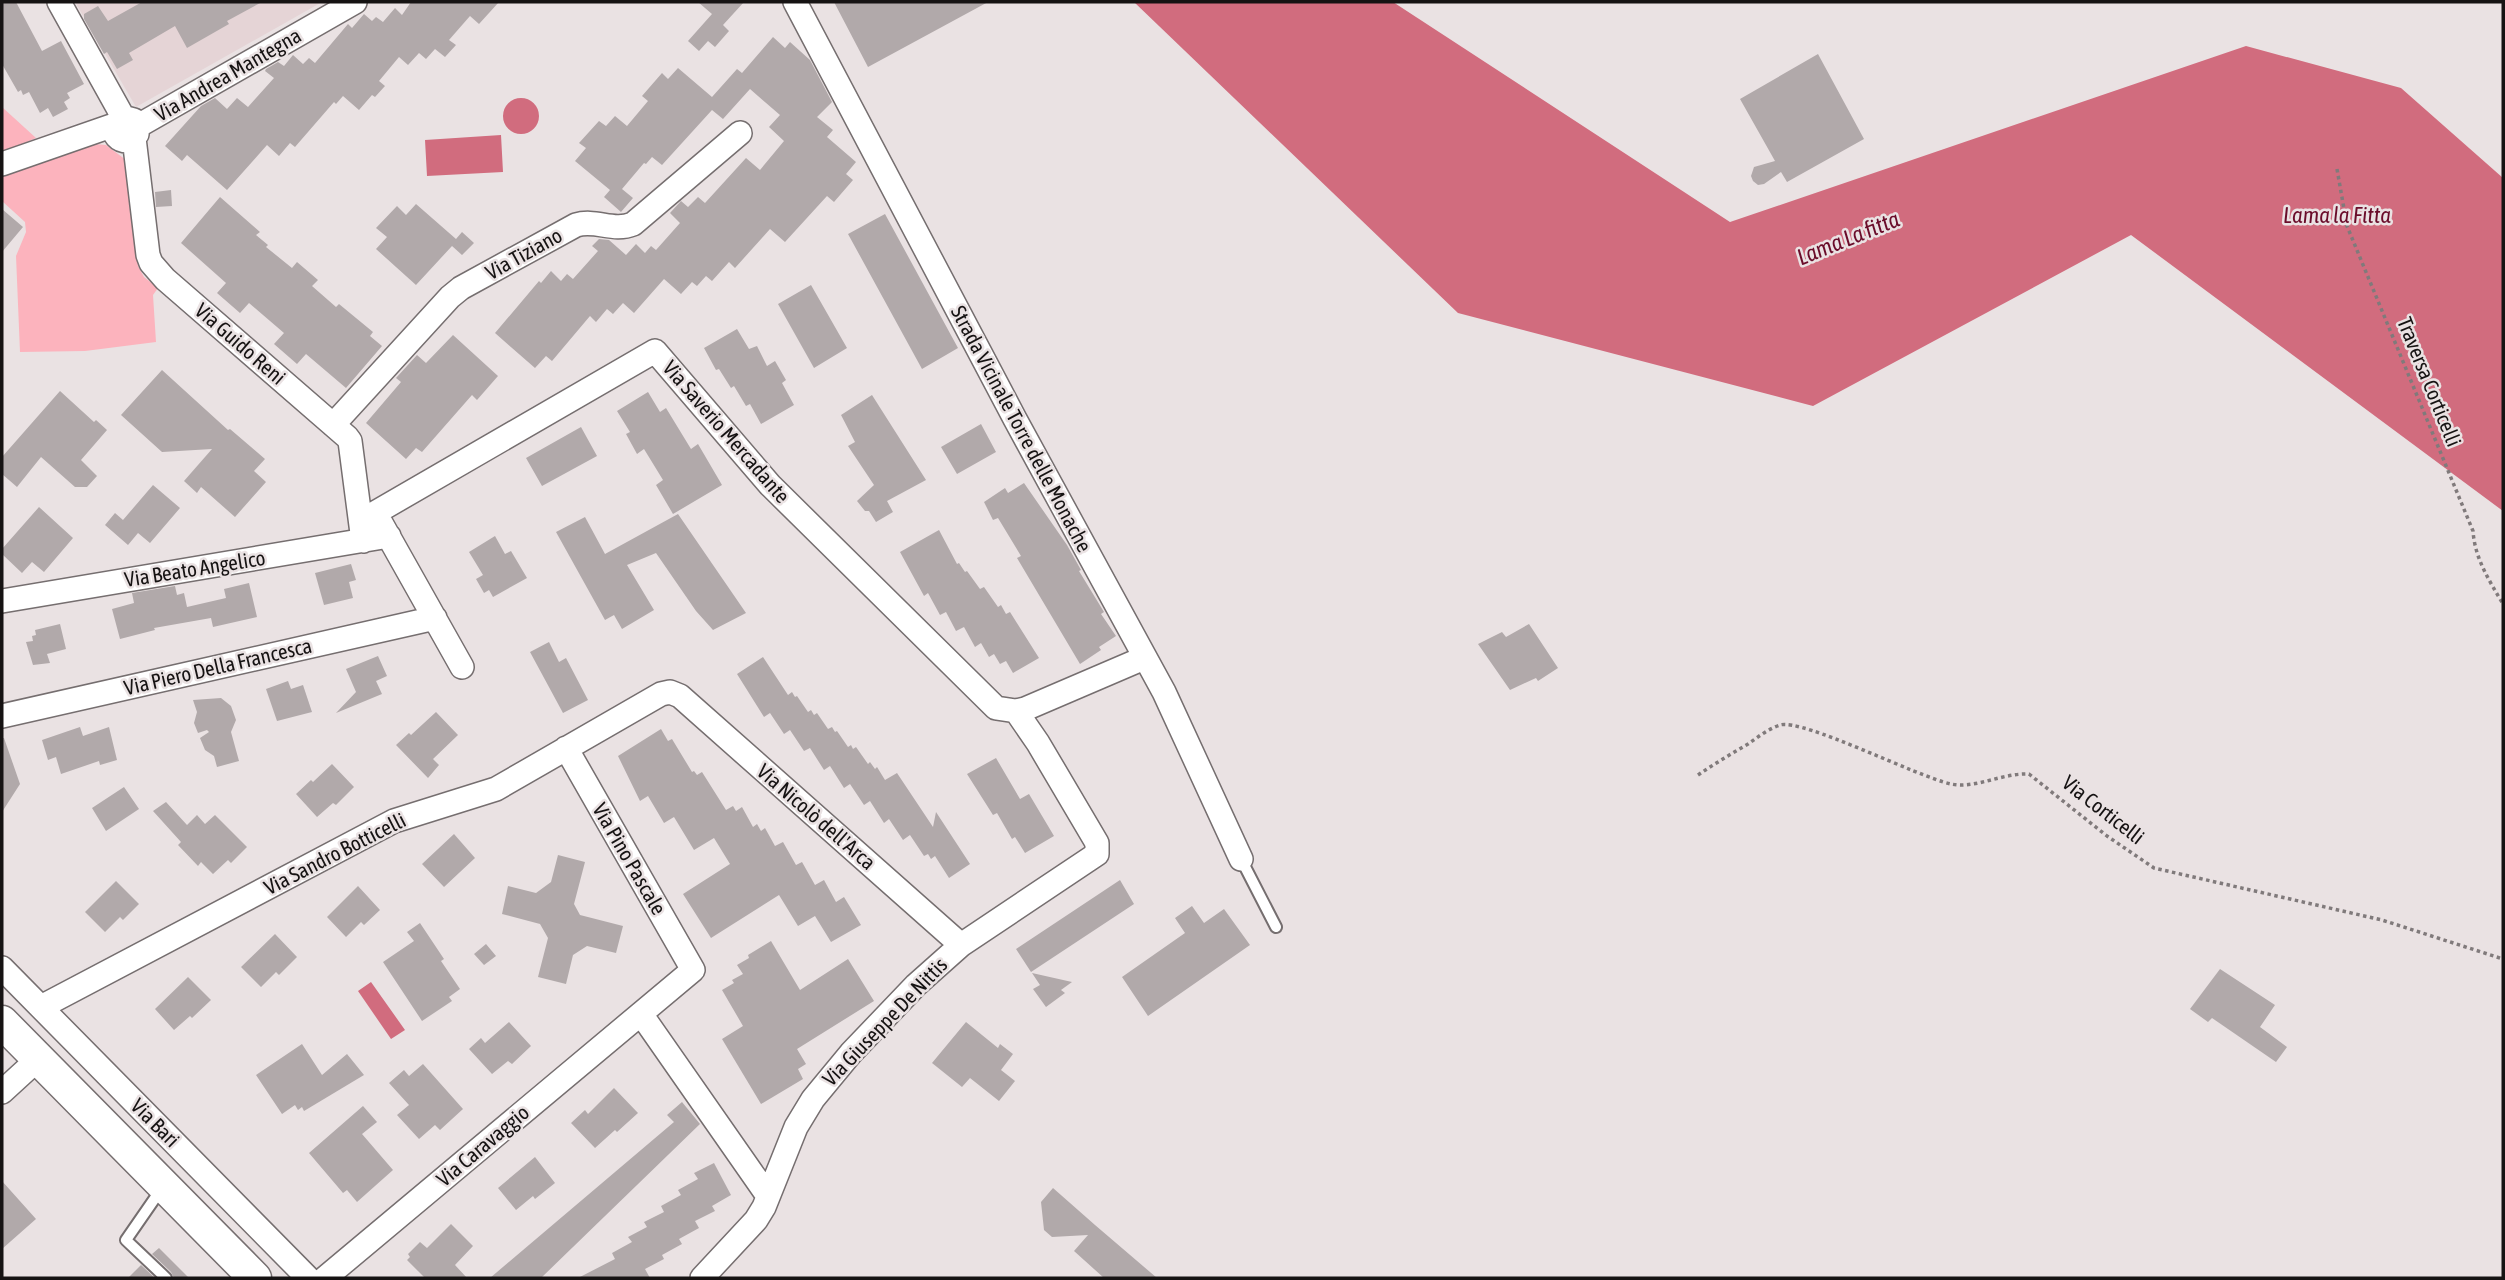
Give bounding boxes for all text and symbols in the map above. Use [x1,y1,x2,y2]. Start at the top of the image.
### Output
street label: Via Andrea Mantegna [150,23,305,126]
water label: Lama la Fitta [2283,202,2391,228]
water label: Lama La fitta [1793,206,1903,270]
street label: Via Tiziano [481,222,566,284]
street label: Via Guido Reni [191,298,291,389]
street label: Strada Vicinale Torre delle Monache [947,301,1097,556]
street label: Traversa Corticelli [2393,314,2467,450]
street label: Via Saverio Mercadante [658,355,795,507]
street label: Via Beato Angelico [123,545,267,591]
street label: Via Piero Della Francesca [122,633,314,699]
street label: Via Nicolò dell'Arca [753,758,881,874]
street label: Via Corticelli [2058,770,2149,849]
street label: Via Pino Pascale [588,798,671,919]
street label: Via Sandro Botticelli [260,807,409,899]
street label: Via Giuseppe De Nittis [817,952,952,1090]
street label: Via Bari [127,1093,185,1151]
street label: Via Caravaggio [431,1100,533,1191]

